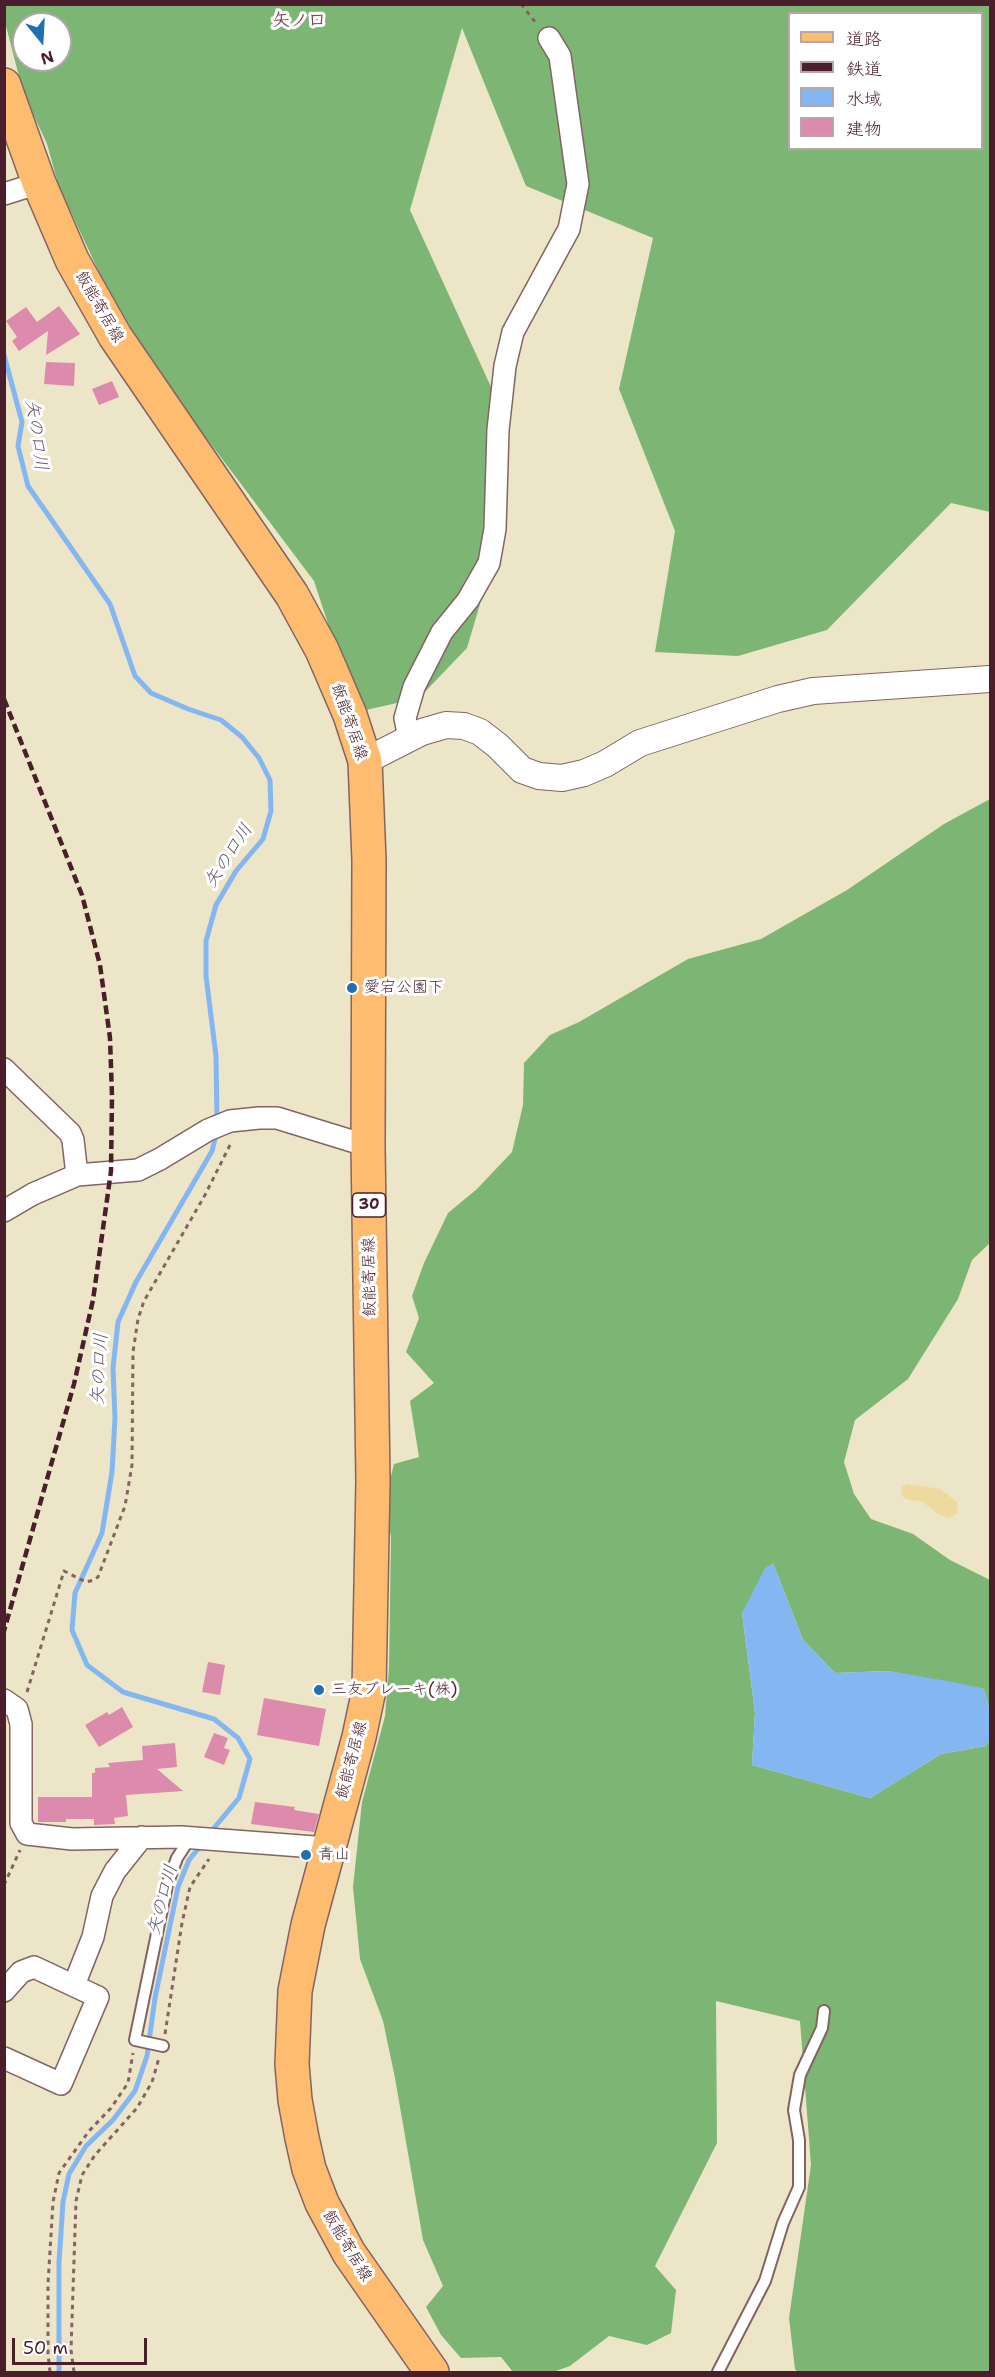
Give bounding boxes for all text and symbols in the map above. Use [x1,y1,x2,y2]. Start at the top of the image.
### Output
district label: 矢ノ口 [272,10,326,32]
north arrow [12,12,72,72]
legend [788,12,983,150]
text: 道路 [846,27,882,51]
text: N [38,46,56,70]
text: 鉄道 [846,57,882,81]
text: 水域 [846,87,882,111]
text: 建物 [846,117,882,141]
street label: 飯能寄居線 [71,268,127,346]
water label: 矢の口川 [20,398,52,472]
street label: 飯能寄居線 [327,681,371,763]
water label: 矢の口川 [200,820,258,892]
place label: 愛宕公園下 [364,978,444,998]
marker: 愛宕公園下 [345,981,359,995]
road number: 30 [352,1193,386,1217]
street label: 飯能寄居線 [360,1237,380,1317]
water label: 矢の口川 [87,1332,113,1406]
place label: 三友ブレーキ(株) [331,1680,457,1700]
marker: 三友ブレーキ(株) [312,1683,326,1697]
street label: 飯能寄居線 [332,1719,372,1801]
place label: 青山 [318,1845,350,1865]
marker: 青山 [299,1848,313,1862]
water label: 矢の口川 [143,1862,183,1938]
street label: 飯能寄居線 [318,2207,376,2285]
scale bar [15,2326,150,2364]
text: 50 m [23,2336,68,2360]

